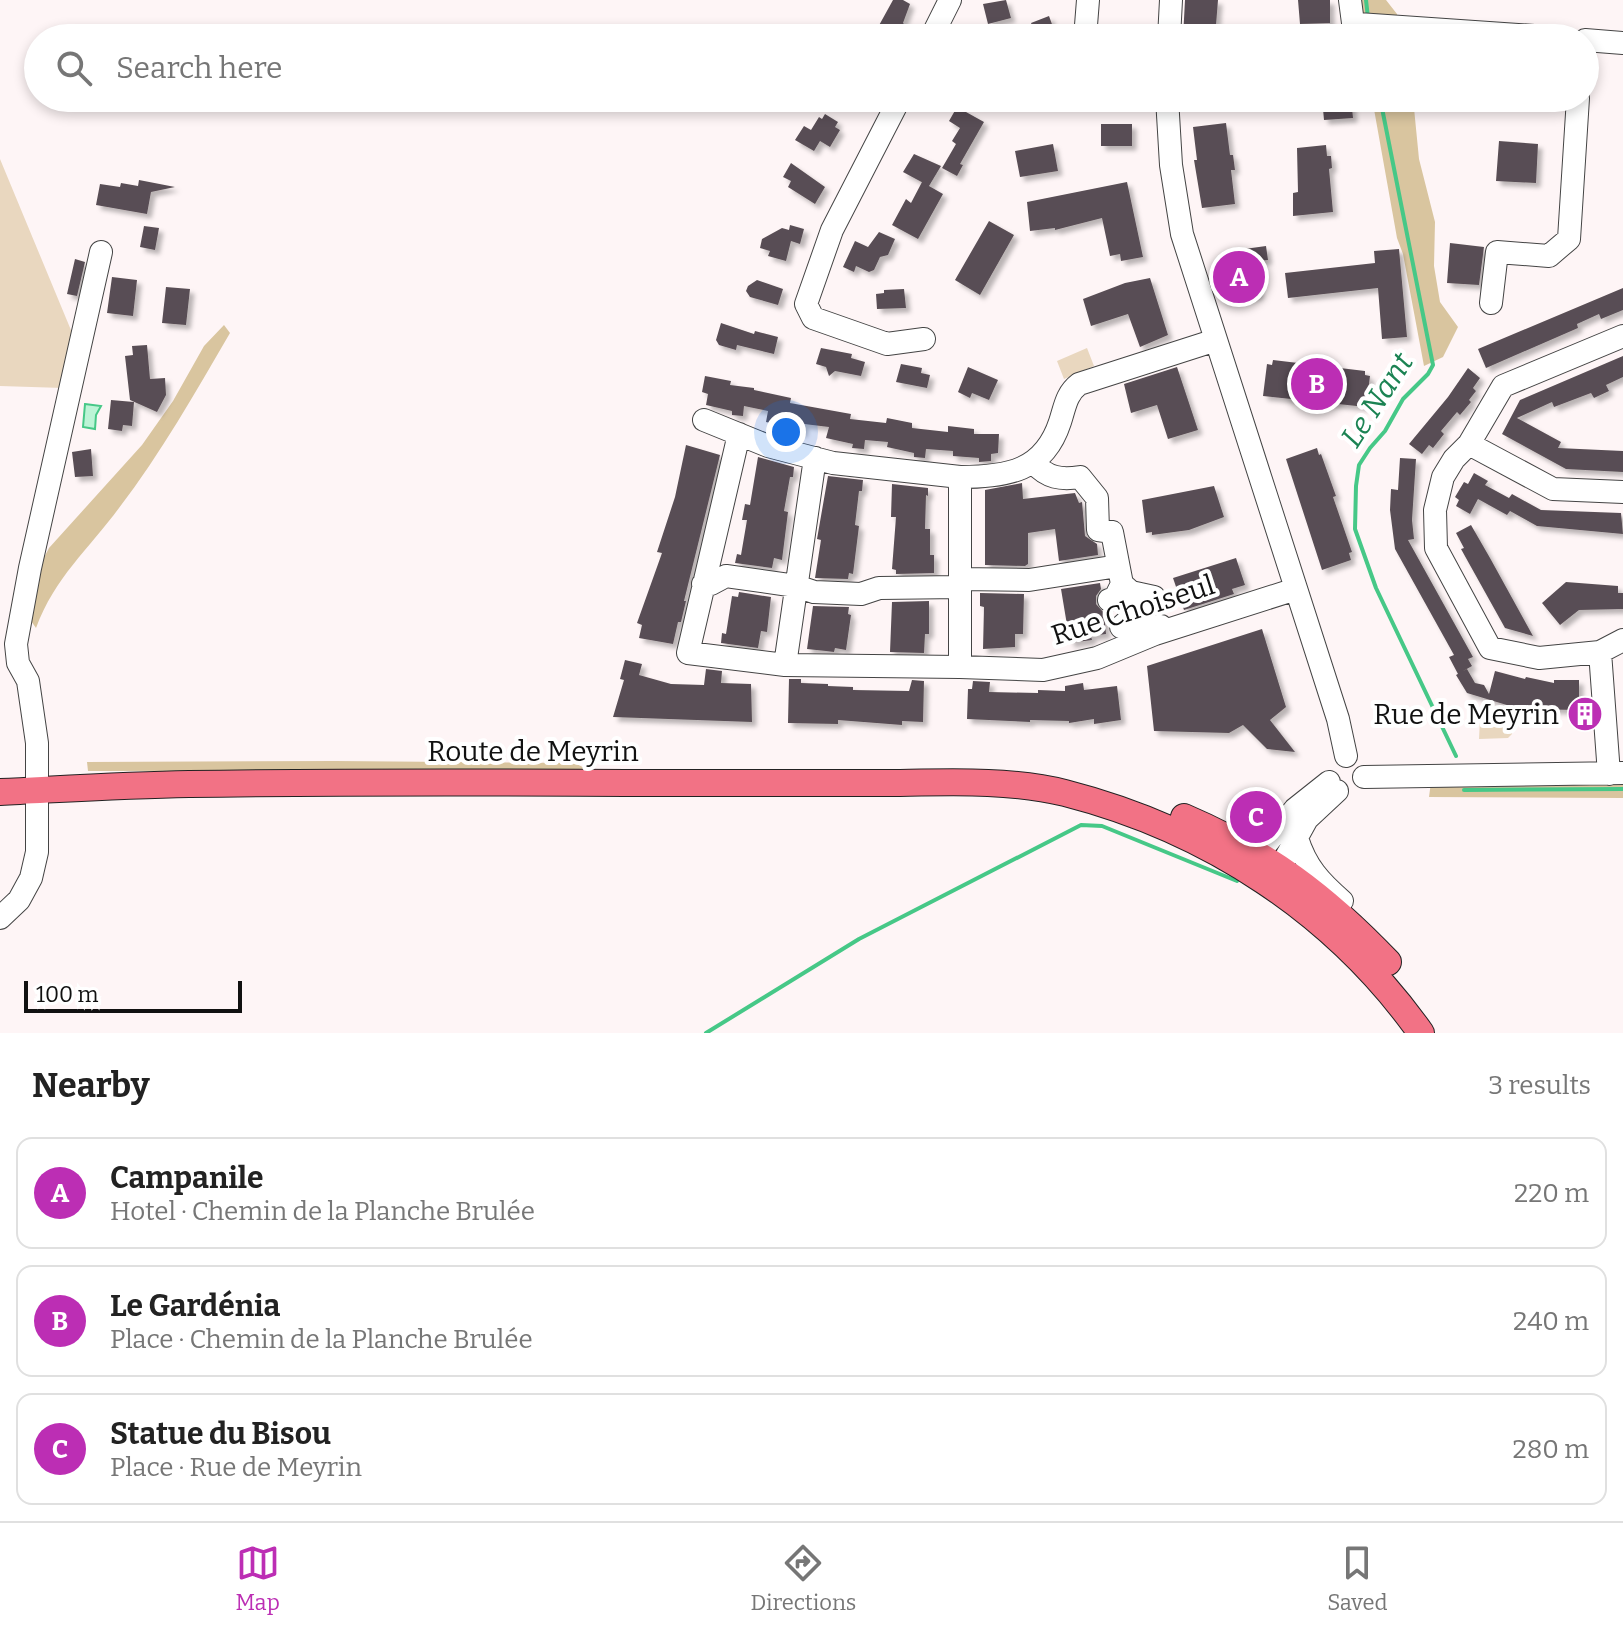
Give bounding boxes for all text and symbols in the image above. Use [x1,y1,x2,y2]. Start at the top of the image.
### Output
search box [24,24,1599,112]
icon: search [52,46,96,90]
text: Search here [116,50,283,86]
pin: A [1213,247,1265,307]
water label: Le Nant [1333,346,1421,454]
pin: B [1291,354,1343,414]
your location [766,412,806,452]
street label: Rue Choiseul [1047,568,1219,652]
building icon: Rue de Meyrin [1566,695,1604,733]
place label: Rue de Meyrin [1373,698,1559,731]
street label: Route de Meyrin [427,735,639,768]
pin: C [1230,787,1282,847]
scale bar [24,977,242,1013]
text: 100 m [36,981,99,1008]
text: Nearby [32,1065,150,1106]
text: 3 results [1488,1070,1591,1101]
text: Campanile [110,1160,264,1196]
text: A [51,1178,69,1209]
text: 220 m [1514,1178,1589,1209]
text: Hotel · Chemin de la Planche Brulée [110,1196,535,1227]
text: Le Gardénia [110,1288,280,1324]
text: B [52,1306,68,1337]
text: 240 m [1513,1306,1589,1337]
text: Place · Chemin de la Planche Brulée [110,1324,533,1355]
text: Statue du Bisou [110,1416,331,1452]
text: C [52,1434,68,1465]
text: 280 m [1513,1434,1589,1465]
text: Place · Rue de Meyrin [110,1452,362,1483]
tab: Map [235,1541,280,1616]
tab: Directions [751,1541,856,1616]
tab: Saved [1327,1541,1388,1616]

